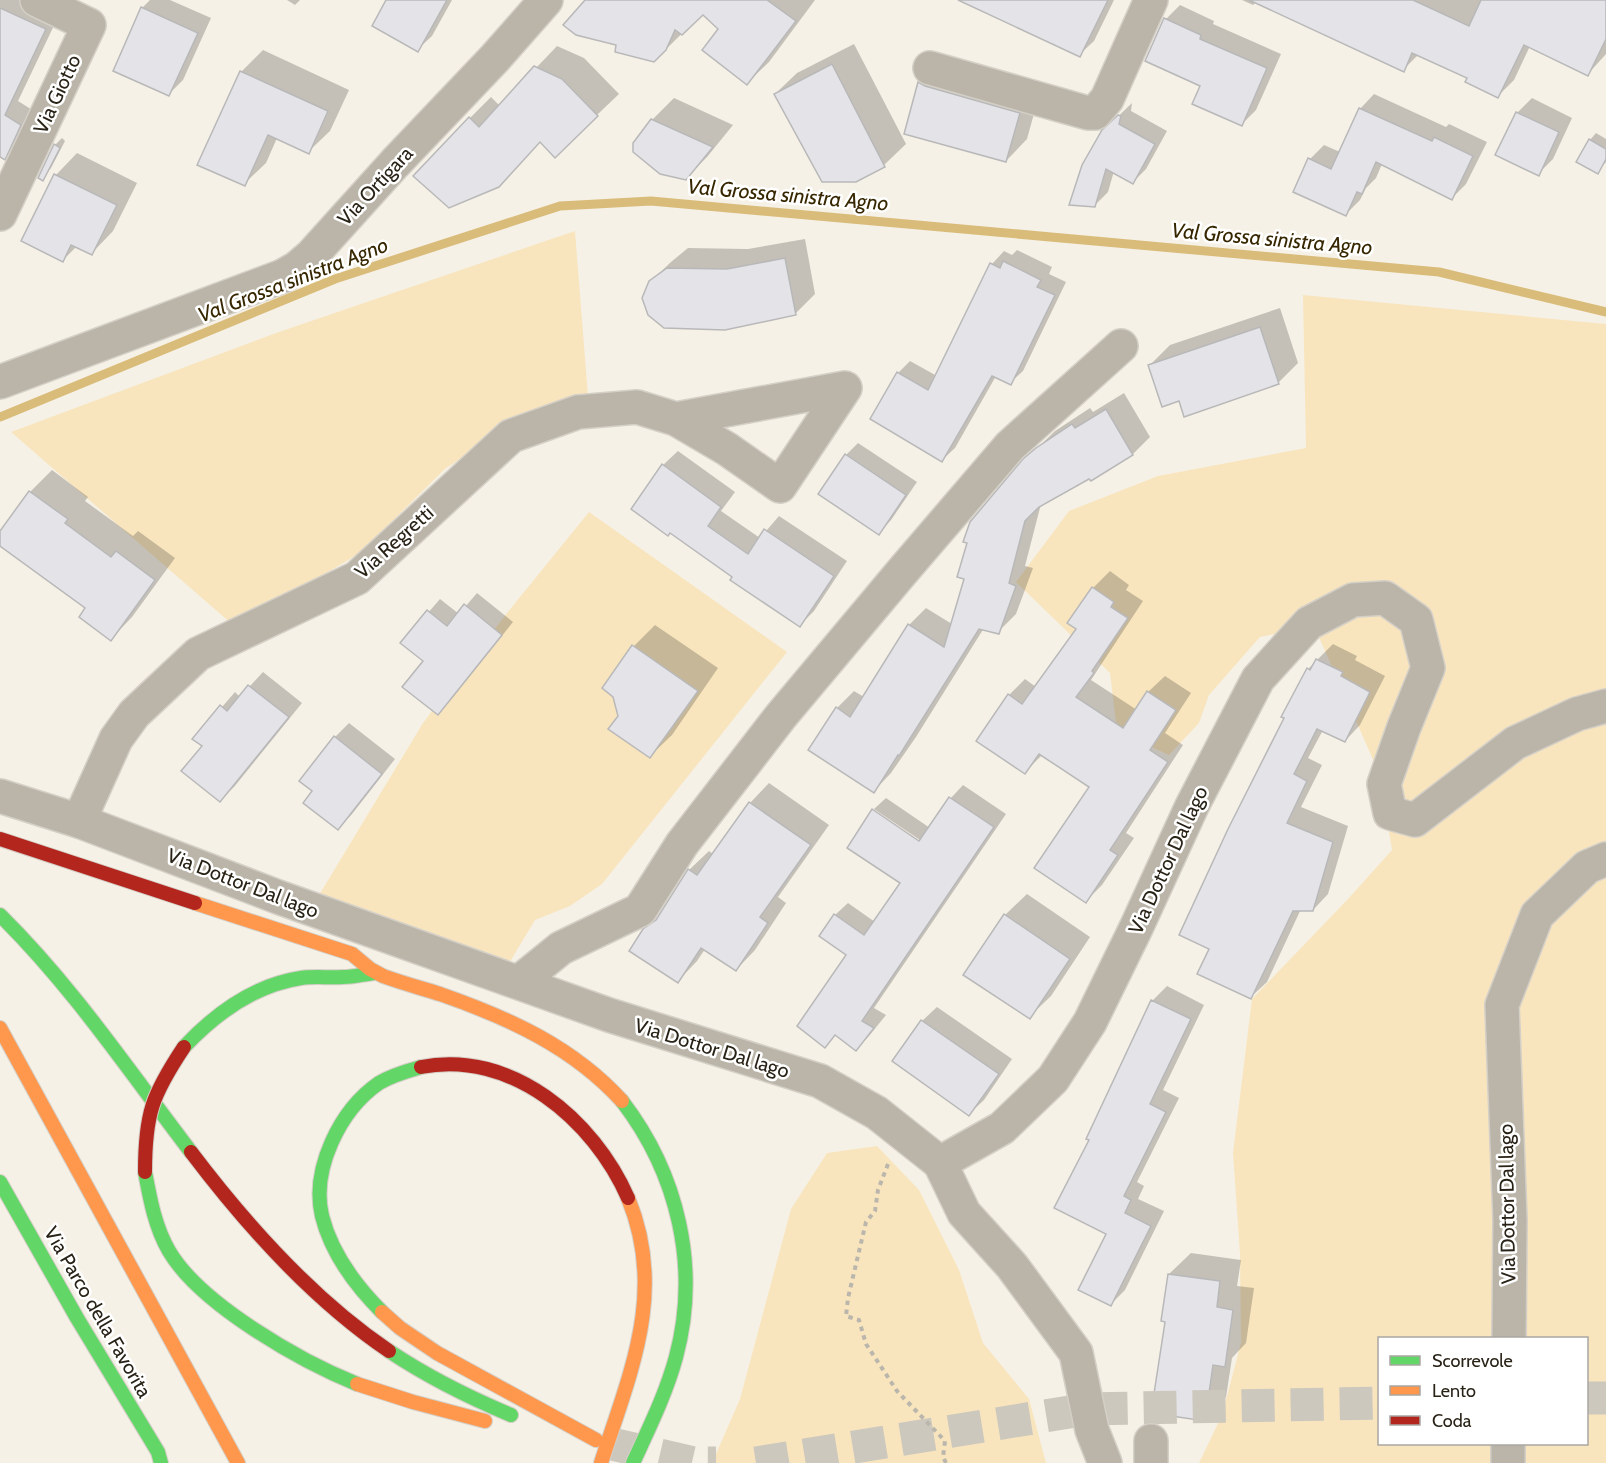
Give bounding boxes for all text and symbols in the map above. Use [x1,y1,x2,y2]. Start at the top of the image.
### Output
street label: Via Giotto [28,51,86,137]
street label: Via Ortigara [332,141,418,231]
water label: Val Grossa sinistra Agno [687,173,889,216]
water label: Val Grossa sinistra Agno [1171,217,1373,260]
water label: Val Grossa sinistra Agno [194,232,391,327]
street label: Via Regretti [350,501,438,583]
street label: Via Dottor Dal lago [1123,782,1213,938]
street label: Via Dottor Dal lago [164,843,322,923]
street label: Via Dottor Dal lago [632,1013,792,1083]
street label: Via Dottor Dal lago [1494,1124,1520,1284]
street label: Via Parco della Favorita [39,1222,157,1402]
legend [1378,1337,1588,1445]
text: Scorrevole [1432,1350,1513,1372]
text: Lento [1432,1380,1476,1402]
text: Coda [1432,1410,1472,1432]

